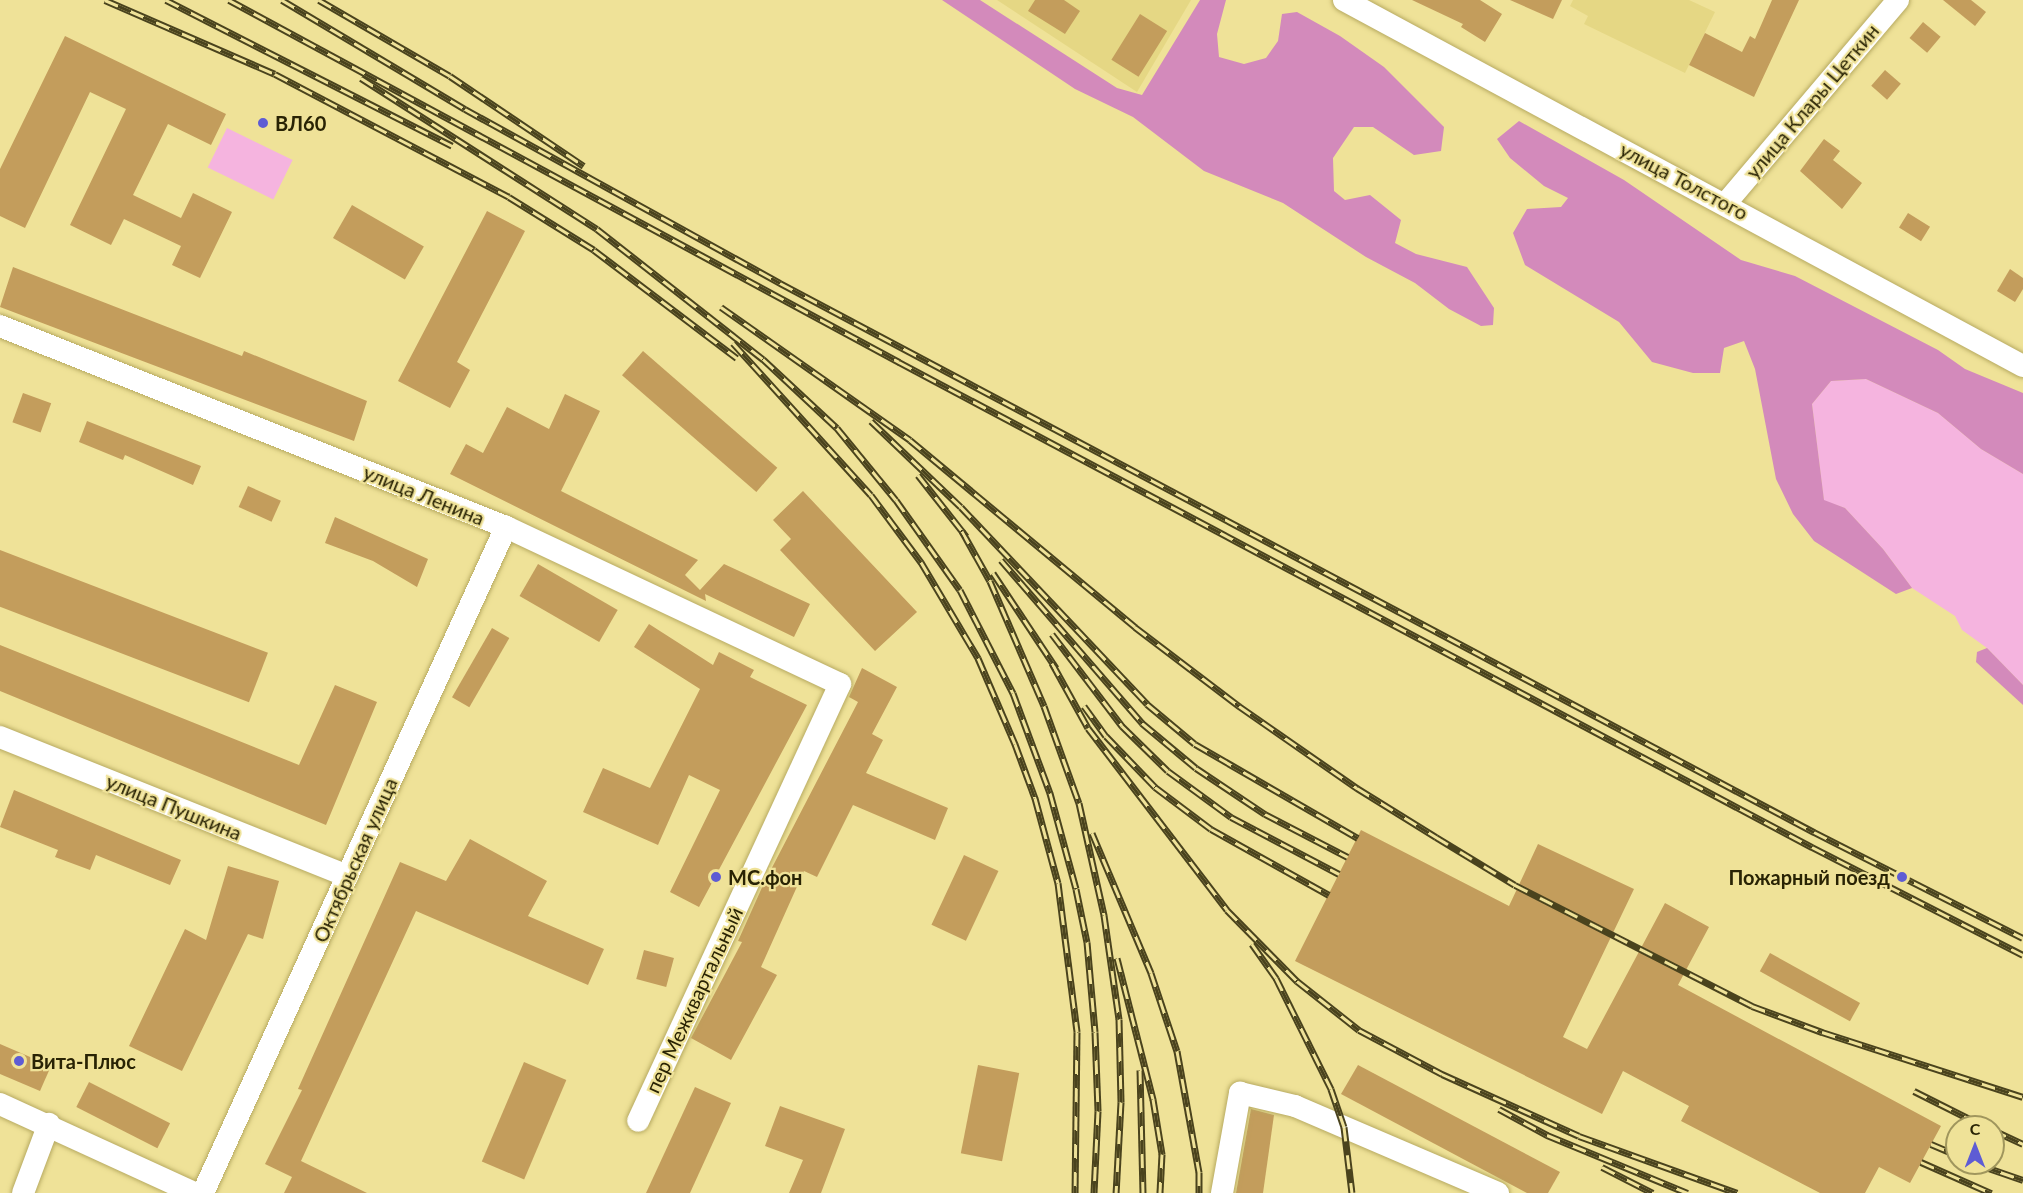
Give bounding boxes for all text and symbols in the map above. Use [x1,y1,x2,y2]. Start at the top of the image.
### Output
street label: улица Клары Цеткин [1740,19,1884,183]
place label: ВЛ60 [275,111,326,135]
marker: ВЛ60 [256,116,270,130]
street label: улица Толстого [1616,137,1752,225]
street label: улица Ленина [360,460,488,530]
street label: улица Пушкина [103,769,245,845]
street label: Октябрьская улица [308,774,402,946]
place label: МС.фон [728,865,802,889]
place label: Пожарный поезд [1729,865,1890,889]
marker: МС.фон [709,870,723,884]
marker: Пожарный поезд [1895,870,1909,884]
street label: пер Межквартальный [640,903,748,1097]
place label: Вита-Плюс [31,1049,136,1073]
marker: Вита-Плюс [12,1054,26,1068]
north arrow [1945,1115,2005,1175]
text: С [1970,1119,1980,1138]

